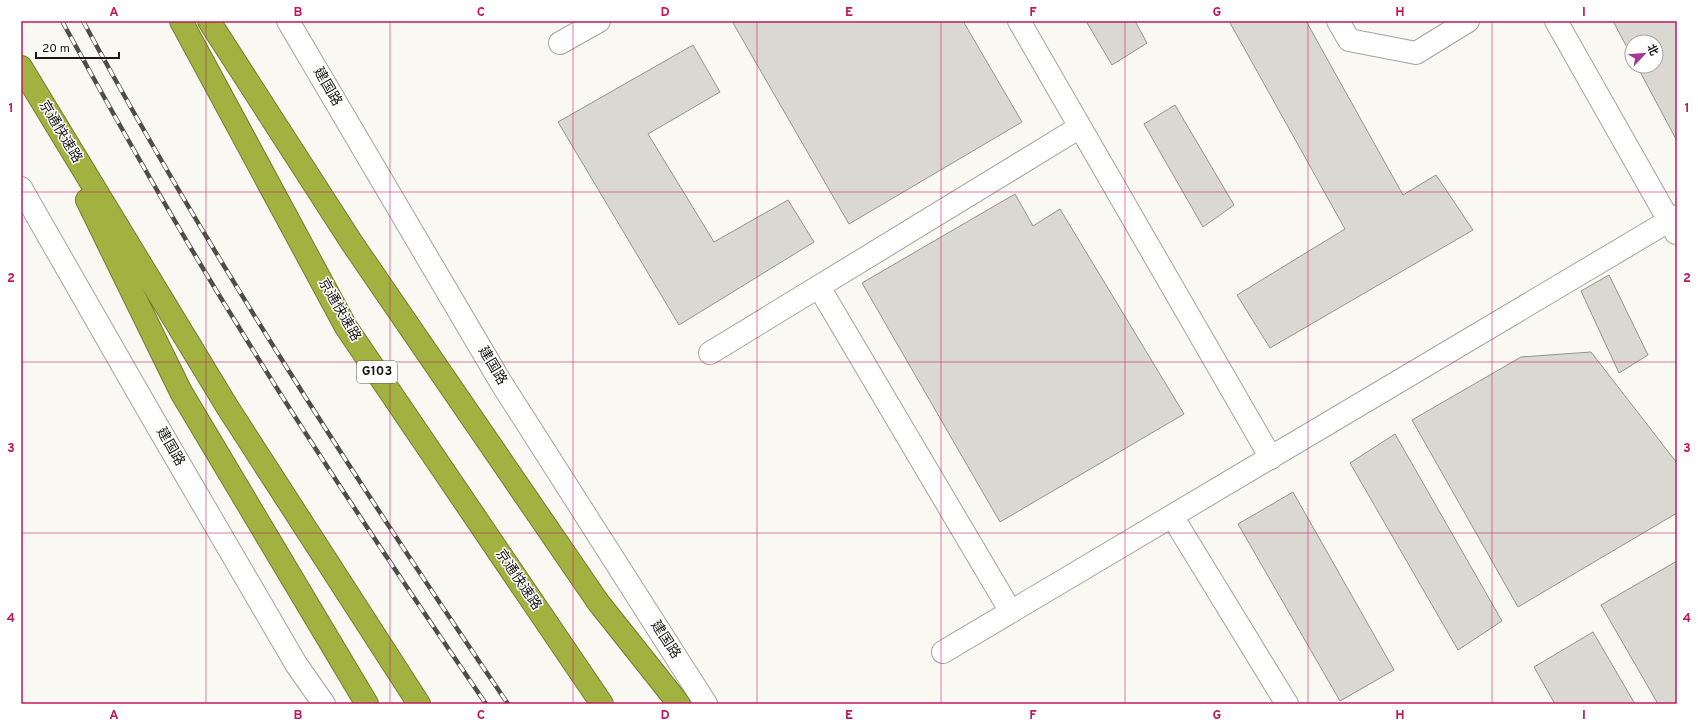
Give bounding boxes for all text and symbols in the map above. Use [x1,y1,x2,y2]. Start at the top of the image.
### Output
text: A [109,5,119,21]
text: B [294,5,303,21]
text: C [477,5,485,21]
text: D [660,5,670,21]
text: E [845,5,853,21]
text: F [1029,5,1037,21]
text: G [1213,5,1222,21]
text: H [1395,5,1405,21]
text: I [1582,5,1586,21]
scale bar [36,34,119,60]
north arrow [1624,34,1664,74]
text: 20 m [42,41,70,57]
text: 北 [1643,42,1661,58]
street label: 建国路 [309,65,345,109]
street label: 京通快速路 [35,98,85,166]
text: 1 [8,101,14,117]
text: 1 [1684,101,1690,117]
text: 2 [7,271,15,287]
text: 2 [1683,271,1691,287]
street label: 京通快速路 [314,275,364,345]
street label: 建国路 [474,344,510,388]
road number: G103 [357,361,397,383]
street label: 建国路 [152,425,188,469]
text: 3 [7,441,15,457]
text: 3 [1683,441,1691,457]
street label: 京通快速路 [491,546,545,614]
text: 4 [7,611,15,627]
text: 4 [1683,611,1691,627]
street label: 建国路 [646,618,684,662]
text: A [109,708,119,724]
text: B [294,708,303,724]
text: C [477,708,485,724]
text: D [660,708,670,724]
text: E [845,708,853,724]
text: F [1029,708,1037,724]
text: G [1213,708,1222,724]
text: H [1395,708,1405,724]
text: I [1582,708,1586,724]

